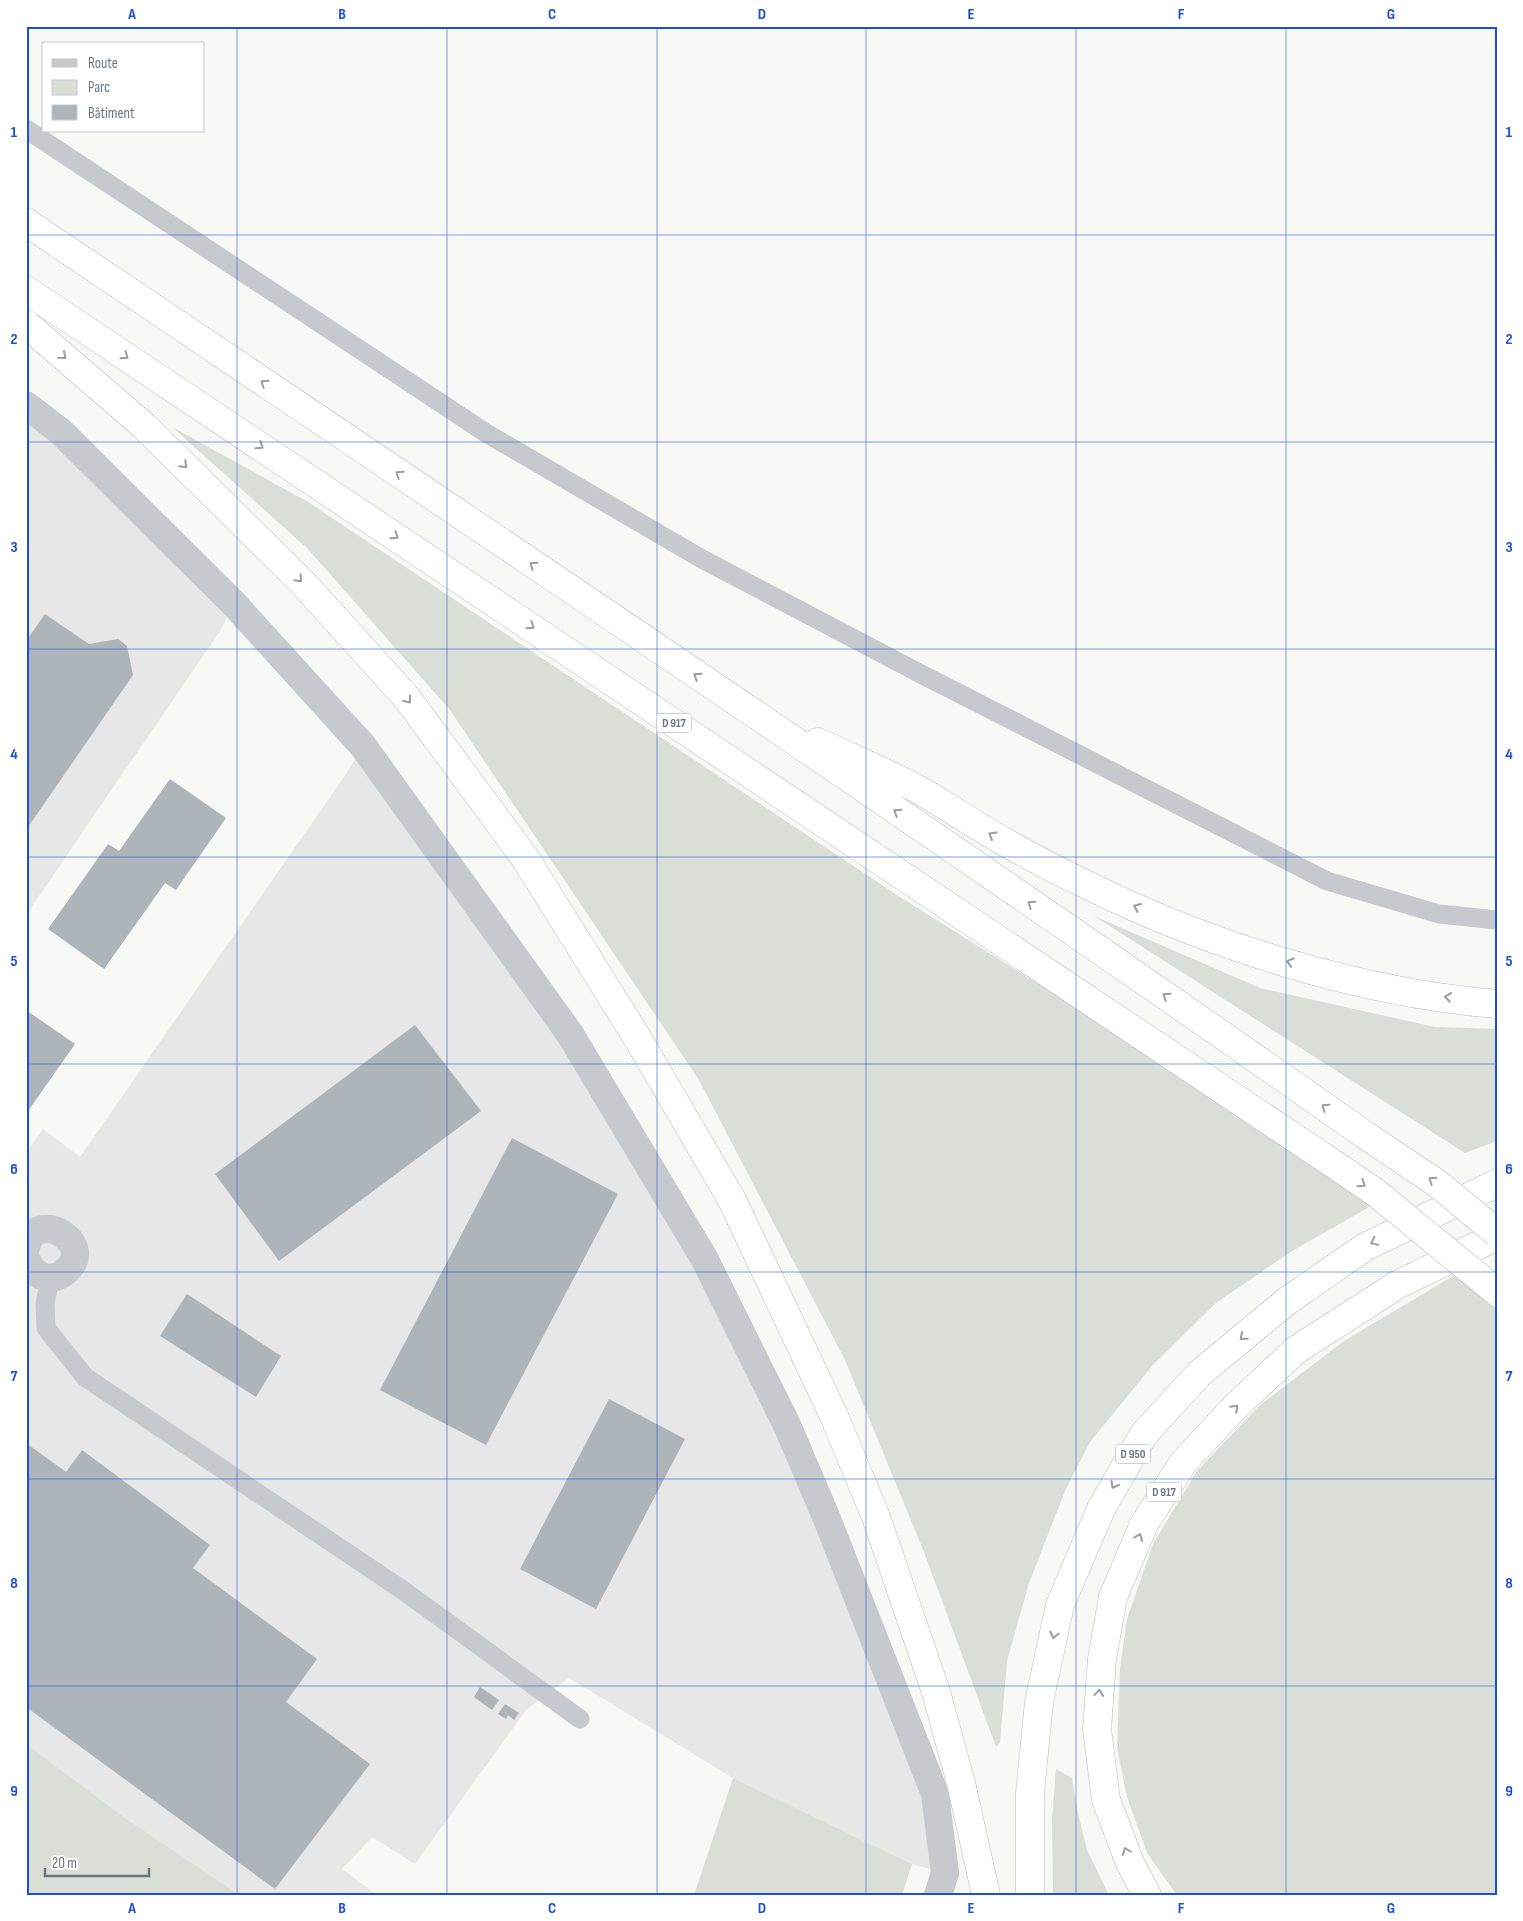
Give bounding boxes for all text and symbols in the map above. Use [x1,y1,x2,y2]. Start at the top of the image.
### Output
text: A [127,5,136,24]
text: B [338,5,346,24]
text: C [548,5,556,24]
text: D [758,5,766,24]
text: E [968,5,975,24]
text: F [1178,5,1185,24]
text: G [1387,5,1395,24]
legend [42,42,205,132]
text: Route [88,54,118,73]
text: Parc [88,78,110,97]
text: Bâtiment [88,104,135,123]
text: 1 [11,123,18,142]
text: 1 [1506,123,1513,142]
text: 2 [10,330,18,349]
text: 2 [1505,330,1513,349]
one-way arrow [58,350,67,359]
one-way arrow [119,350,129,359]
one-way arrow [260,380,270,389]
one-way arrow [255,440,264,449]
one-way arrow [178,459,187,468]
one-way arrow [395,471,405,480]
one-way arrow [390,530,399,539]
text: 3 [10,538,18,557]
text: 3 [1505,538,1513,557]
one-way arrow [530,562,539,571]
one-way arrow [293,573,302,582]
one-way arrow [525,620,534,630]
one-way arrow [693,673,703,682]
one-way arrow [402,694,410,703]
road number: D 917 [656,714,692,732]
text: 4 [10,745,18,764]
text: 4 [1505,745,1513,764]
one-way arrow [893,809,903,818]
one-way arrow [989,831,998,841]
one-way arrow [1028,901,1037,910]
one-way arrow [1133,903,1142,914]
text: 5 [10,952,18,971]
text: 5 [1505,952,1513,971]
one-way arrow [1286,958,1295,968]
one-way arrow [1162,992,1171,1002]
one-way arrow [1444,993,1453,1003]
one-way arrow [1321,1104,1331,1113]
text: 6 [10,1160,18,1179]
text: 6 [1505,1160,1513,1179]
one-way arrow [1428,1177,1437,1186]
one-way arrow [1356,1178,1366,1187]
one-way arrow [1370,1236,1379,1247]
one-way arrow [1239,1332,1248,1341]
text: 7 [11,1367,18,1386]
text: 7 [1506,1367,1513,1386]
one-way arrow [1230,1404,1239,1413]
road number: D 950 [1116,1445,1150,1464]
one-way arrow [1111,1480,1121,1489]
road number: D 917 [1146,1482,1182,1501]
one-way arrow [1132,1533,1143,1542]
text: 8 [10,1574,18,1593]
text: 8 [1505,1574,1513,1593]
one-way arrow [1049,1631,1059,1640]
one-way arrow [1094,1689,1105,1697]
text: 9 [10,1782,18,1801]
text: 9 [1505,1782,1513,1801]
scale bar [45,1846,149,1878]
one-way arrow [1121,1847,1132,1856]
text: 20 m [52,1854,77,1873]
text: A [127,1899,136,1918]
text: B [338,1899,346,1918]
text: C [548,1899,556,1918]
text: D [758,1899,766,1918]
text: E [968,1899,975,1918]
text: F [1178,1899,1185,1918]
text: G [1387,1899,1395,1918]

